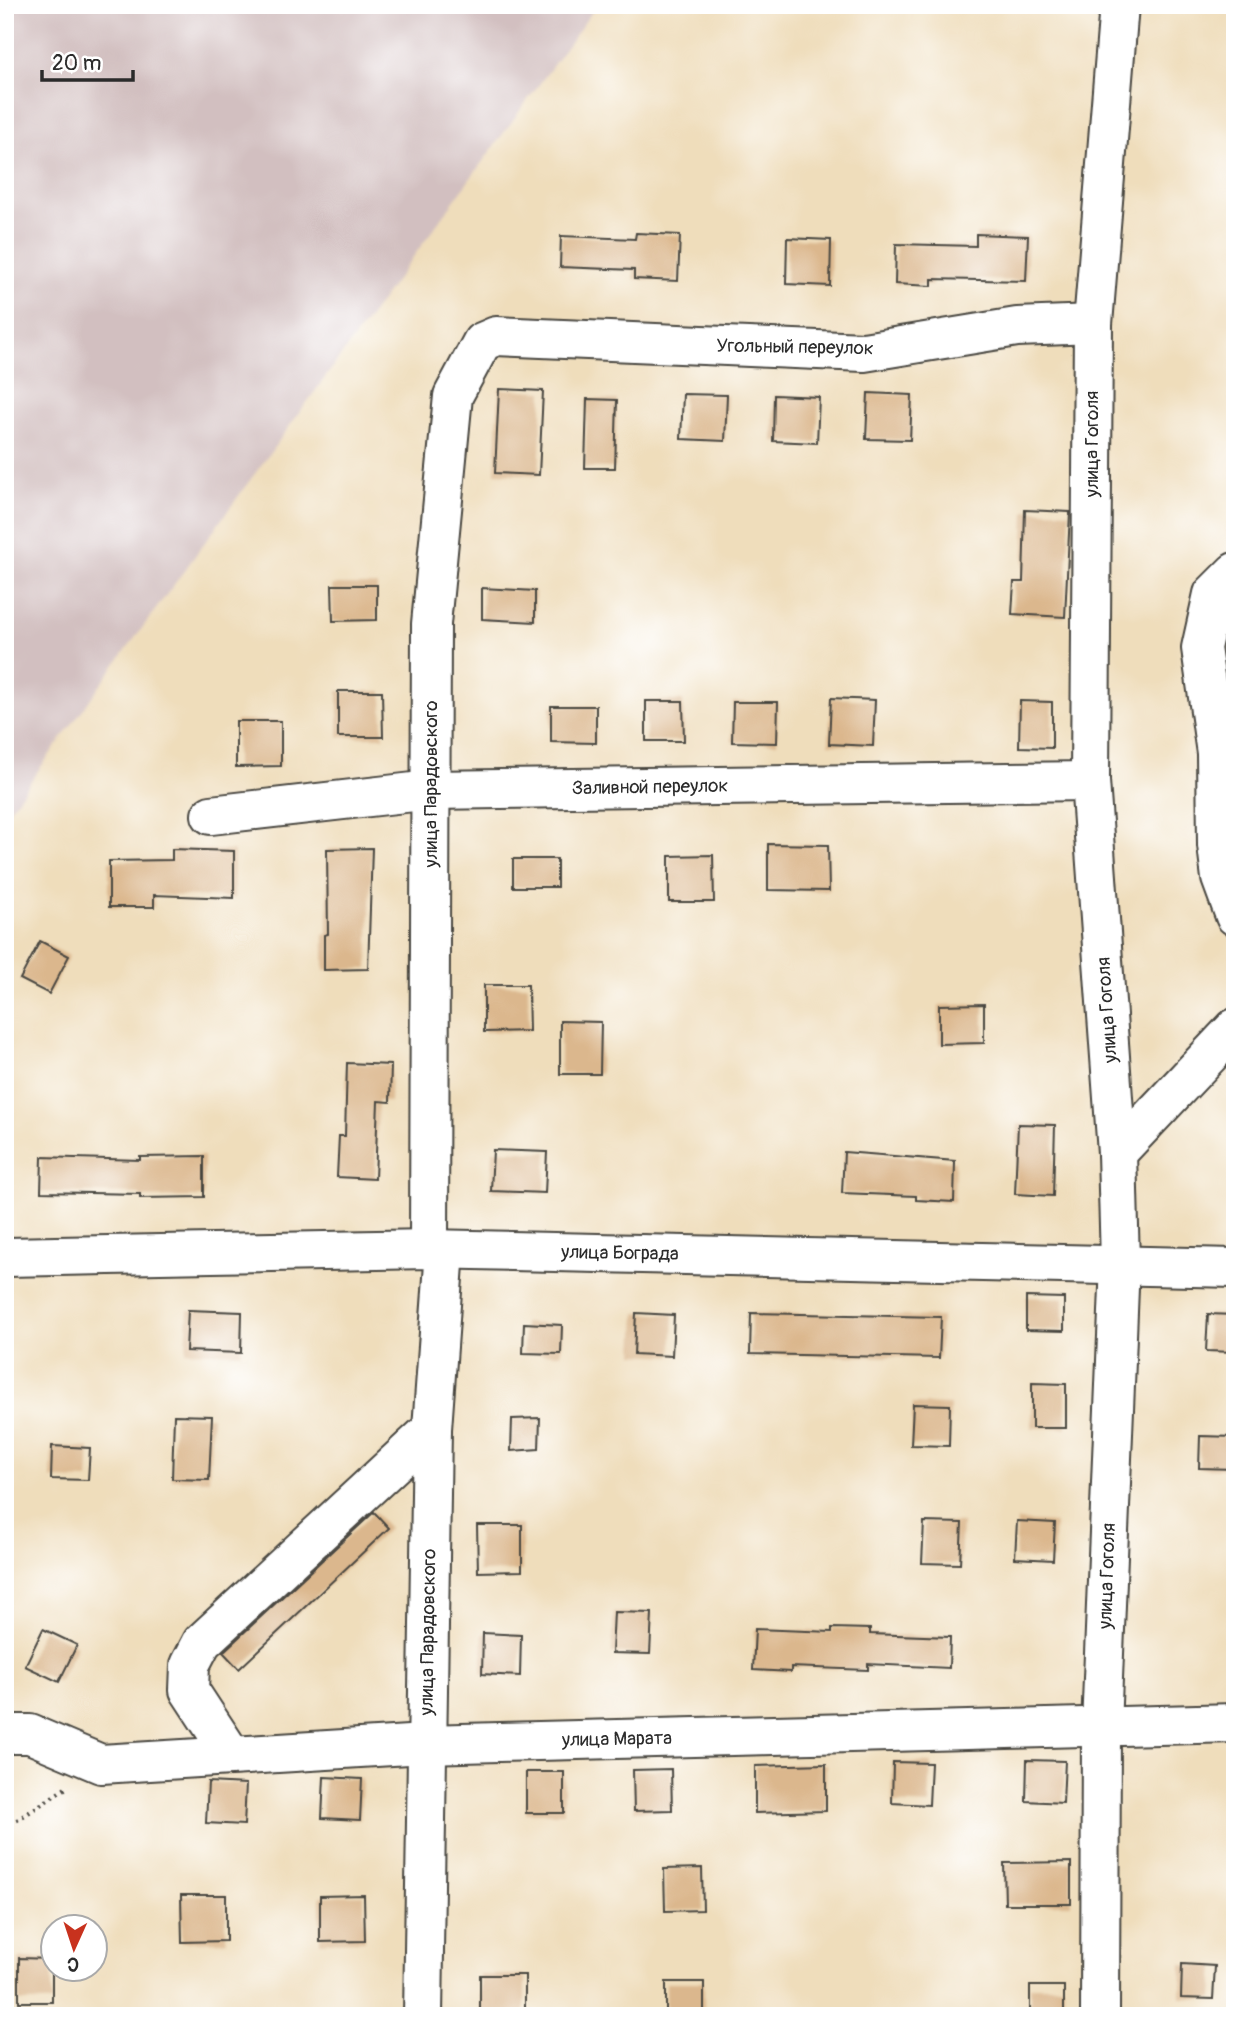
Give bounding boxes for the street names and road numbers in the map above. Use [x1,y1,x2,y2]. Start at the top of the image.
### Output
street label: Угольный переулок [716,334,874,360]
street label: улица Гоголя [1080,391,1104,498]
street label: улица Парадовского [419,701,443,868]
street label: Заливной переулок [572,774,729,800]
street label: улица Гоголя [1091,956,1123,1065]
street label: улица Бограда [560,1240,679,1266]
street label: улица Гоголя [1093,1522,1121,1631]
street label: улица Парадовского [415,1548,441,1717]
street label: улица Марата [561,1726,672,1752]

